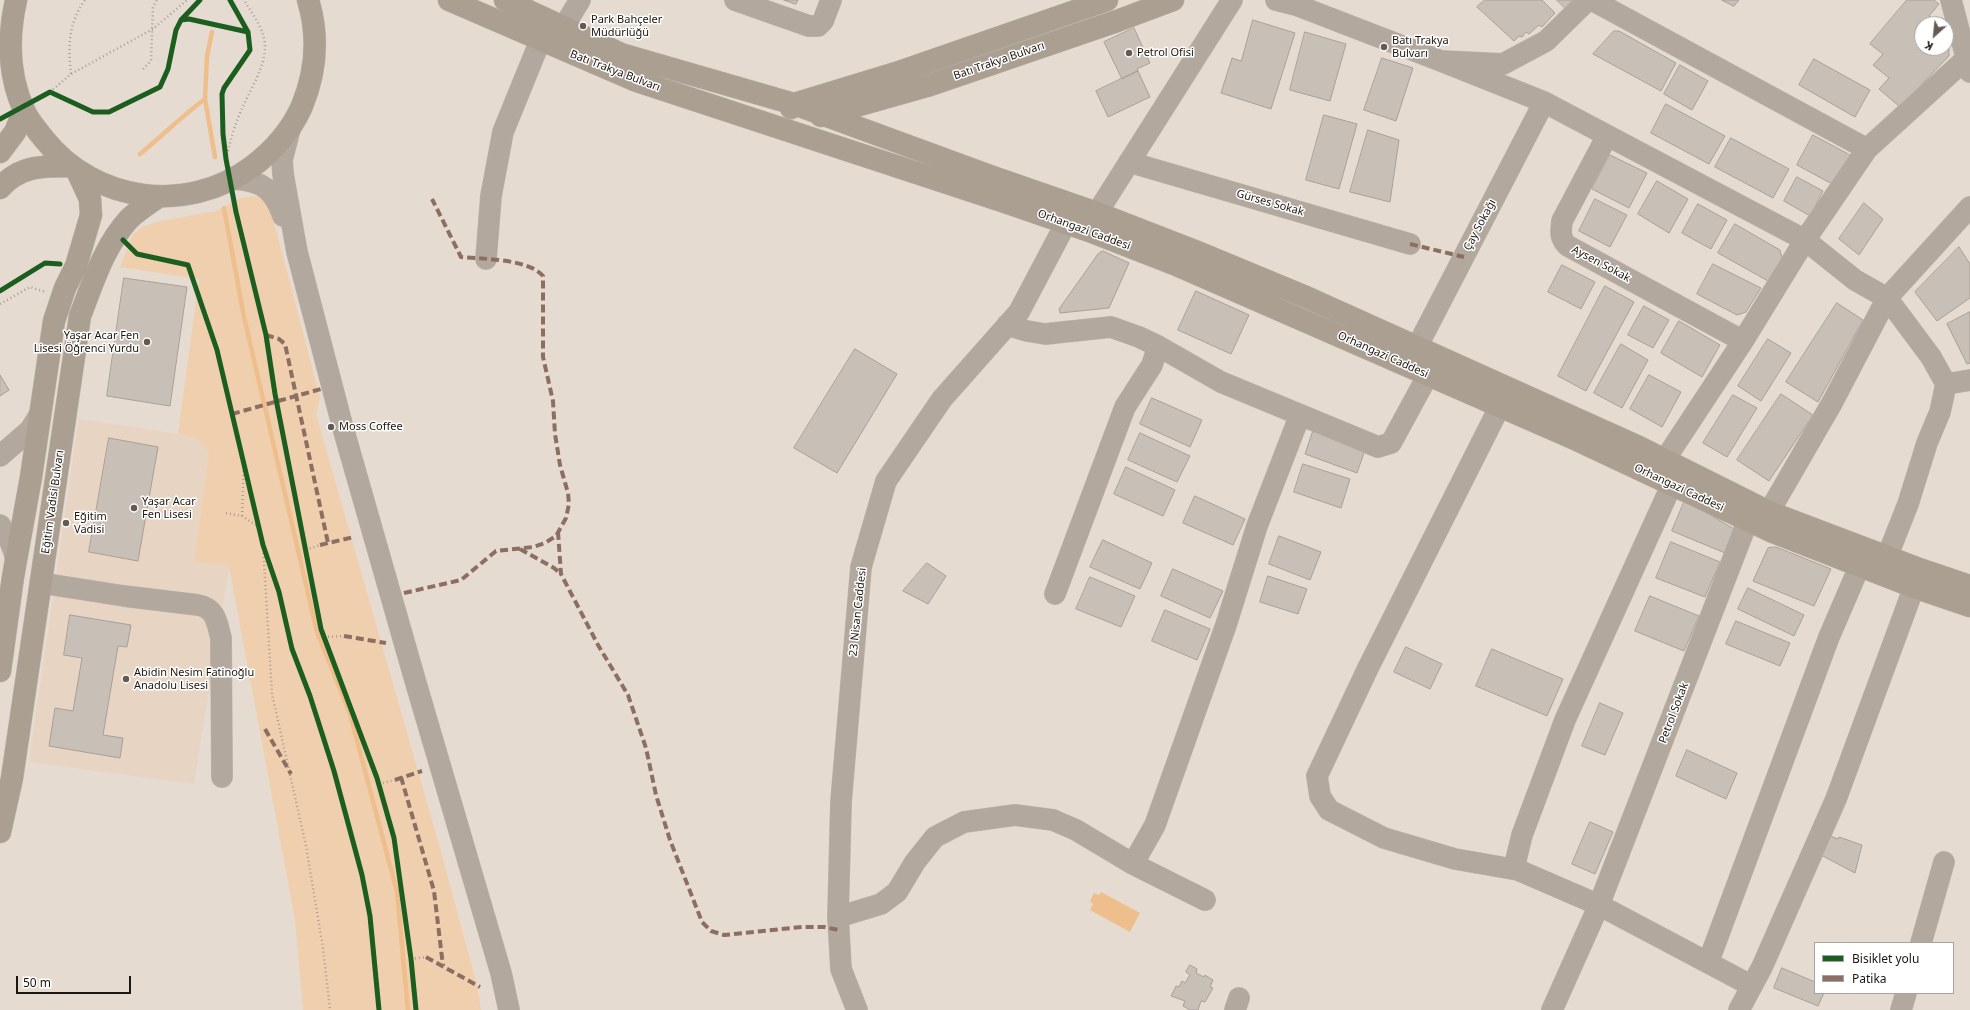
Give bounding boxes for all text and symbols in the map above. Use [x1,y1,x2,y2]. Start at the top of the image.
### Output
place label: Park Bahçeler Müdürlüğü [591,13,662,39]
north arrow [1914,16,1954,56]
marker: Park Bahçeler Müdürlüğü [578,21,588,31]
place label: Batı Trakya Bulvarı [1392,34,1449,60]
text: K [1922,38,1935,55]
street label: Batı Trakya Bulvarı [952,39,1046,83]
marker: Batı Trakya Bulvarı [1379,42,1389,52]
place label: Petrol Ofisi [1137,46,1194,60]
street label: Batı Trakya Bulvarı [568,48,662,94]
marker: Petrol Ofisi [1124,48,1134,58]
street label: Gürses Sokak [1235,187,1305,219]
street label: Çay Sokağı [1461,197,1499,253]
street label: Orhangazi Caddesi [1036,207,1132,253]
street label: Aysen Sokak [1569,243,1633,285]
place label: Yaşar Acar Fen Lisesi Öğrenci Yurdu [34,329,139,355]
street label: Orhangazi Caddesi [1336,329,1430,381]
marker: Yaşar Acar Fen Lisesi Öğrenci Yurdu [142,337,152,347]
place label: Moss Coffee [339,420,403,434]
marker: Moss Coffee [326,422,336,432]
street label: Eğitim Vadisi Bulvarı [39,449,67,555]
street label: Orhangazi Caddesi [1632,461,1726,515]
place label: Yaşar Acar Fen Lisesi [142,495,196,521]
marker: Yaşar Acar Fen Lisesi [129,503,139,513]
place label: Eğitim Vadisi [74,510,107,536]
marker: Eğitim Vadisi [61,518,71,528]
street label: 23 Nisan Caddesi [847,567,869,657]
place label: Abidin Nesim Fatinoğlu Anadolu Lisesi [134,666,254,692]
marker: Abidin Nesim Fatinoğlu Anadolu Lisesi [121,674,131,684]
street label: Petrol Sokak [1656,681,1692,745]
legend [1814,942,1954,994]
text: Bisiklet yolu [1852,950,1919,967]
scale bar [18,968,133,994]
text: Patika [1852,970,1887,987]
text: 50 m [23,974,51,991]

